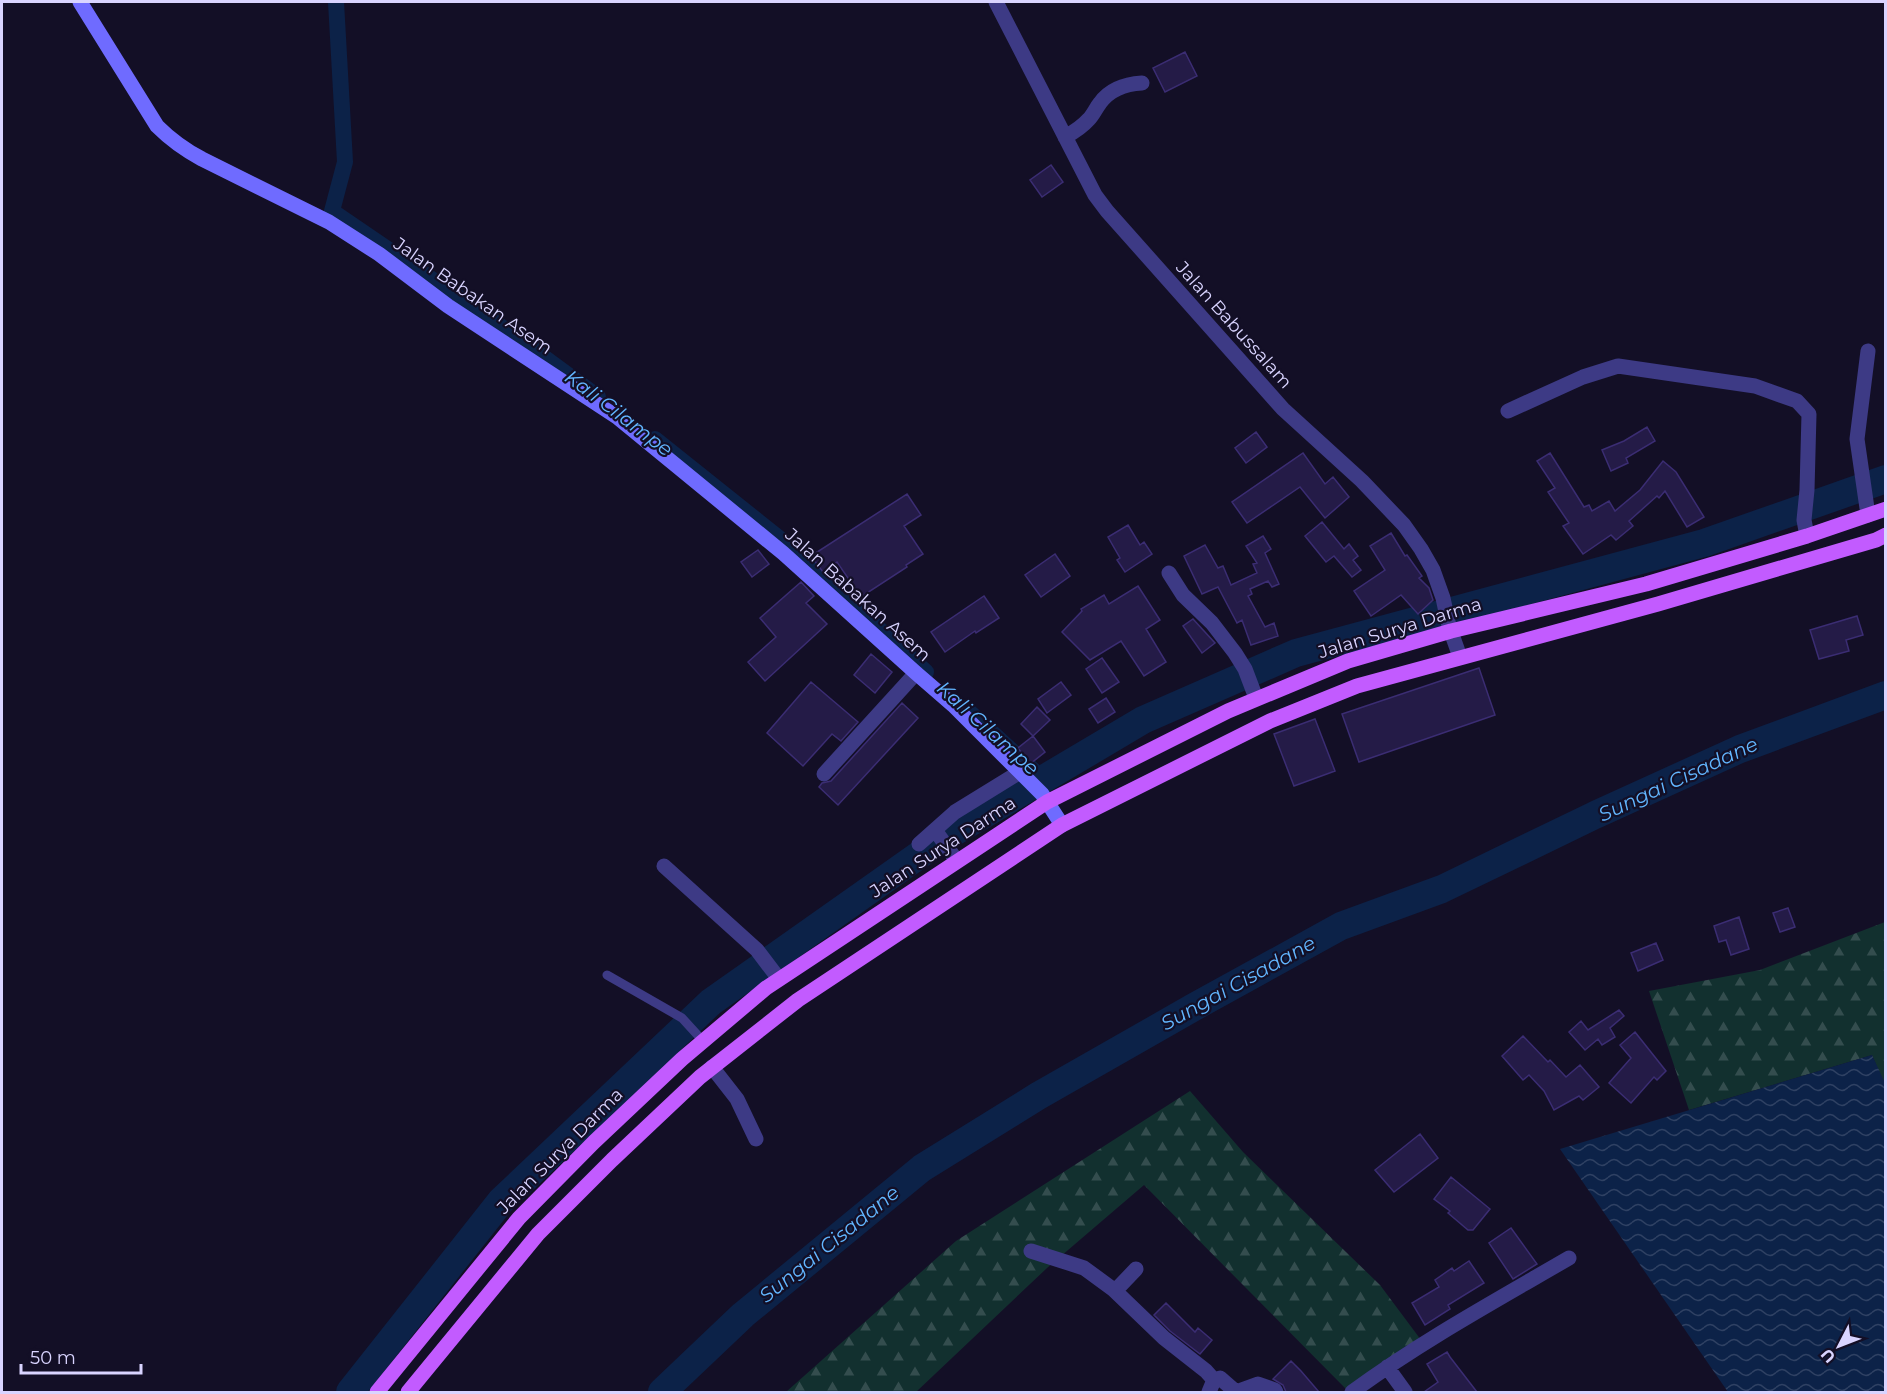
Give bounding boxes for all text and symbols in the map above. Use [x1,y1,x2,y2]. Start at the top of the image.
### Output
street label: Jalan Babakan Asem [389,232,557,359]
street label: Jalan Babussalam [1171,256,1297,393]
water label: Kali Cilampe [560,365,678,461]
street label: Jalan Babakan Asem [780,523,935,666]
street label: Jalan Surya Darma [1315,593,1484,664]
water label: Kali Cilampe [932,676,1044,780]
water label: Sungai Cisadane [1595,732,1761,826]
street label: Jalan Surya Darma [865,792,1020,903]
water label: Sungai Cisadane [1157,931,1319,1035]
street label: Jalan Surya Darma [492,1083,628,1219]
water label: Sungai Cisadane [754,1180,904,1308]
north arrow [1809,1316,1869,1376]
scale bar [21,1337,141,1375]
text: U [1817,1345,1840,1367]
text: 50 m [30,1347,76,1369]

